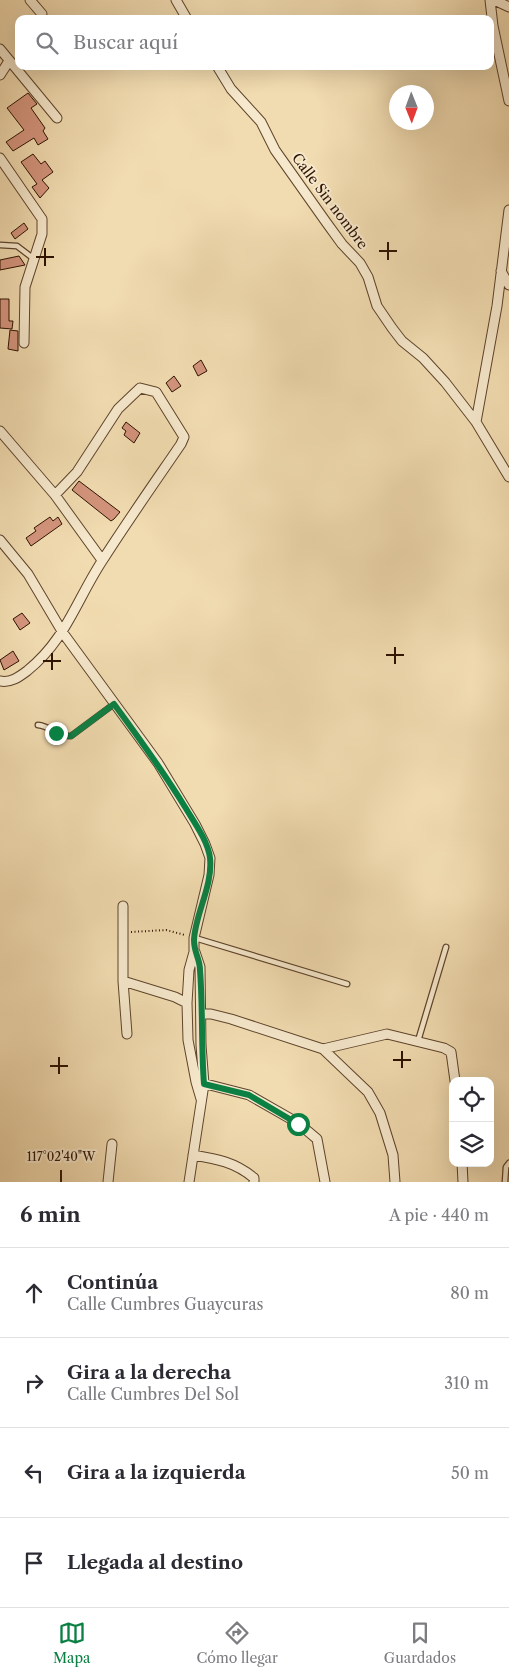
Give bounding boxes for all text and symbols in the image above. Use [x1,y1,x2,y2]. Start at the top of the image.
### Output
search box [15,15,494,70]
icon: search [33,29,61,57]
text: Buscar aquí [73,31,178,54]
north arrow [389,85,434,130]
street label: Calle Sin nombre [288,149,372,253]
route end [45,722,68,745]
map controls [449,1077,494,1167]
button: locate [449,1077,494,1122]
route start [287,1113,310,1136]
button: layers [449,1122,494,1167]
text: 117°02'40"W [27,1149,96,1164]
text: 6 min [20,1202,81,1227]
text: A pie · 440 m [389,1205,489,1225]
text: Continúa [67,1271,158,1294]
icon: ahead [20,1279,48,1307]
text: 80 m [450,1283,489,1303]
text: Calle Cumbres Guaycuras [67,1294,264,1314]
text: Gira a la derecha [67,1361,231,1384]
icon: right [20,1369,48,1397]
text: 310 m [444,1373,489,1393]
text: Calle Cumbres Del Sol [67,1384,239,1404]
icon: left [20,1459,48,1487]
text: Gira a la izquierda [67,1461,246,1484]
text: 50 m [451,1463,489,1483]
icon: arrive [20,1549,48,1577]
text: Llegada al destino [67,1551,243,1574]
tab: Mapa [53,1619,90,1667]
tab: Cómo llegar [196,1619,278,1667]
tab: Guardados [384,1619,456,1667]

